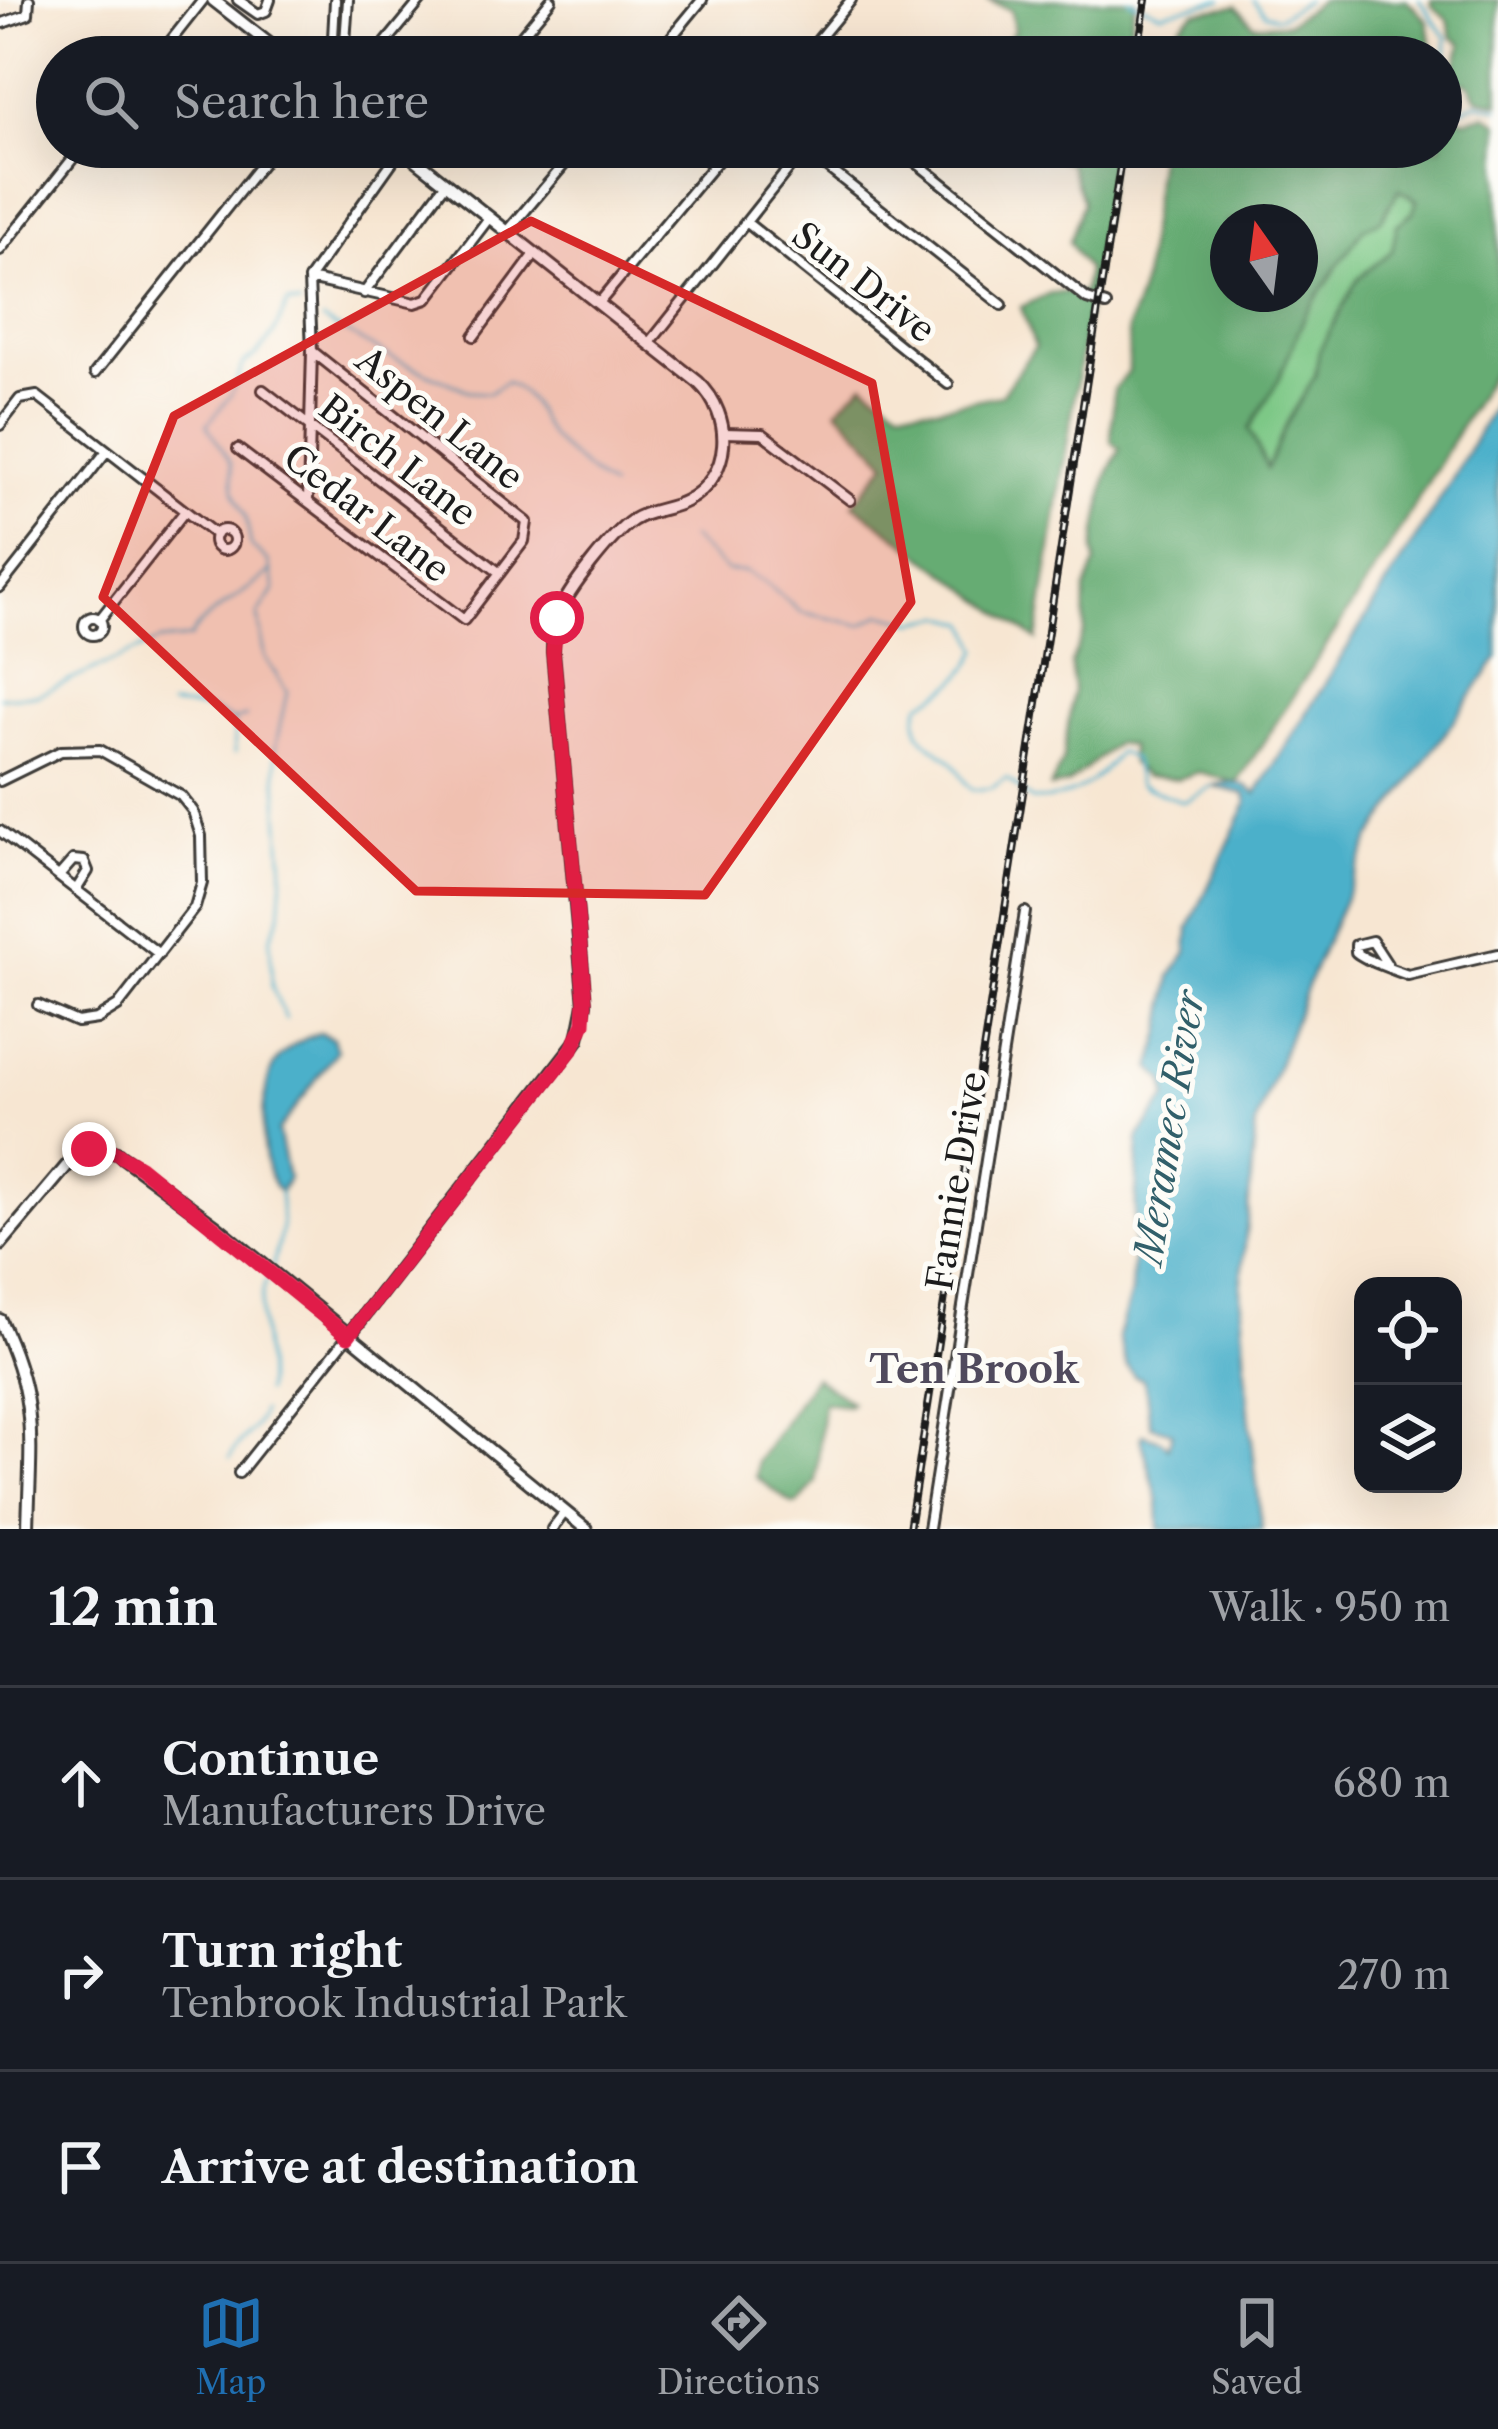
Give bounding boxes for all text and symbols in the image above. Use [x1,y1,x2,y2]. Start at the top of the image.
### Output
search box [36,36,1462,168]
icon: search [78,69,144,135]
text: Search here [174,74,429,130]
north arrow [1210,204,1318,312]
street label: Sun Drive [784,213,944,351]
street label: Aspen Lane [347,337,532,499]
street label: Birch Lane [311,385,485,535]
street label: Cedar Lane [275,435,459,591]
route start [530,591,584,645]
water label: Meramec River [1123,985,1215,1271]
street label: Fannie Drive [917,1069,995,1293]
route end [62,1122,116,1176]
map controls [1354,1277,1462,1493]
button: locate [1354,1277,1462,1385]
district label: Ten Brook [869,1345,1080,1393]
button: layers [1354,1385,1462,1493]
text: 12 min [48,1576,218,1638]
text: Walk · 950 m [1210,1583,1450,1631]
text: Continue [162,1731,379,1787]
icon: ahead [48,1750,114,1816]
text: 680 m [1333,1759,1450,1807]
text: Manufacturers Drive [162,1787,546,1835]
text: Turn right [162,1923,402,1979]
icon: right [48,1942,114,2008]
text: 270 m [1337,1951,1450,1999]
text: Tenbrook Industrial Park [162,1979,626,2027]
icon: arrive [48,2134,114,2200]
text: Arrive at destination [162,2139,639,2195]
tab: Map [195,2290,266,2403]
tab: Directions [657,2290,820,2403]
tab: Saved [1211,2290,1303,2403]

